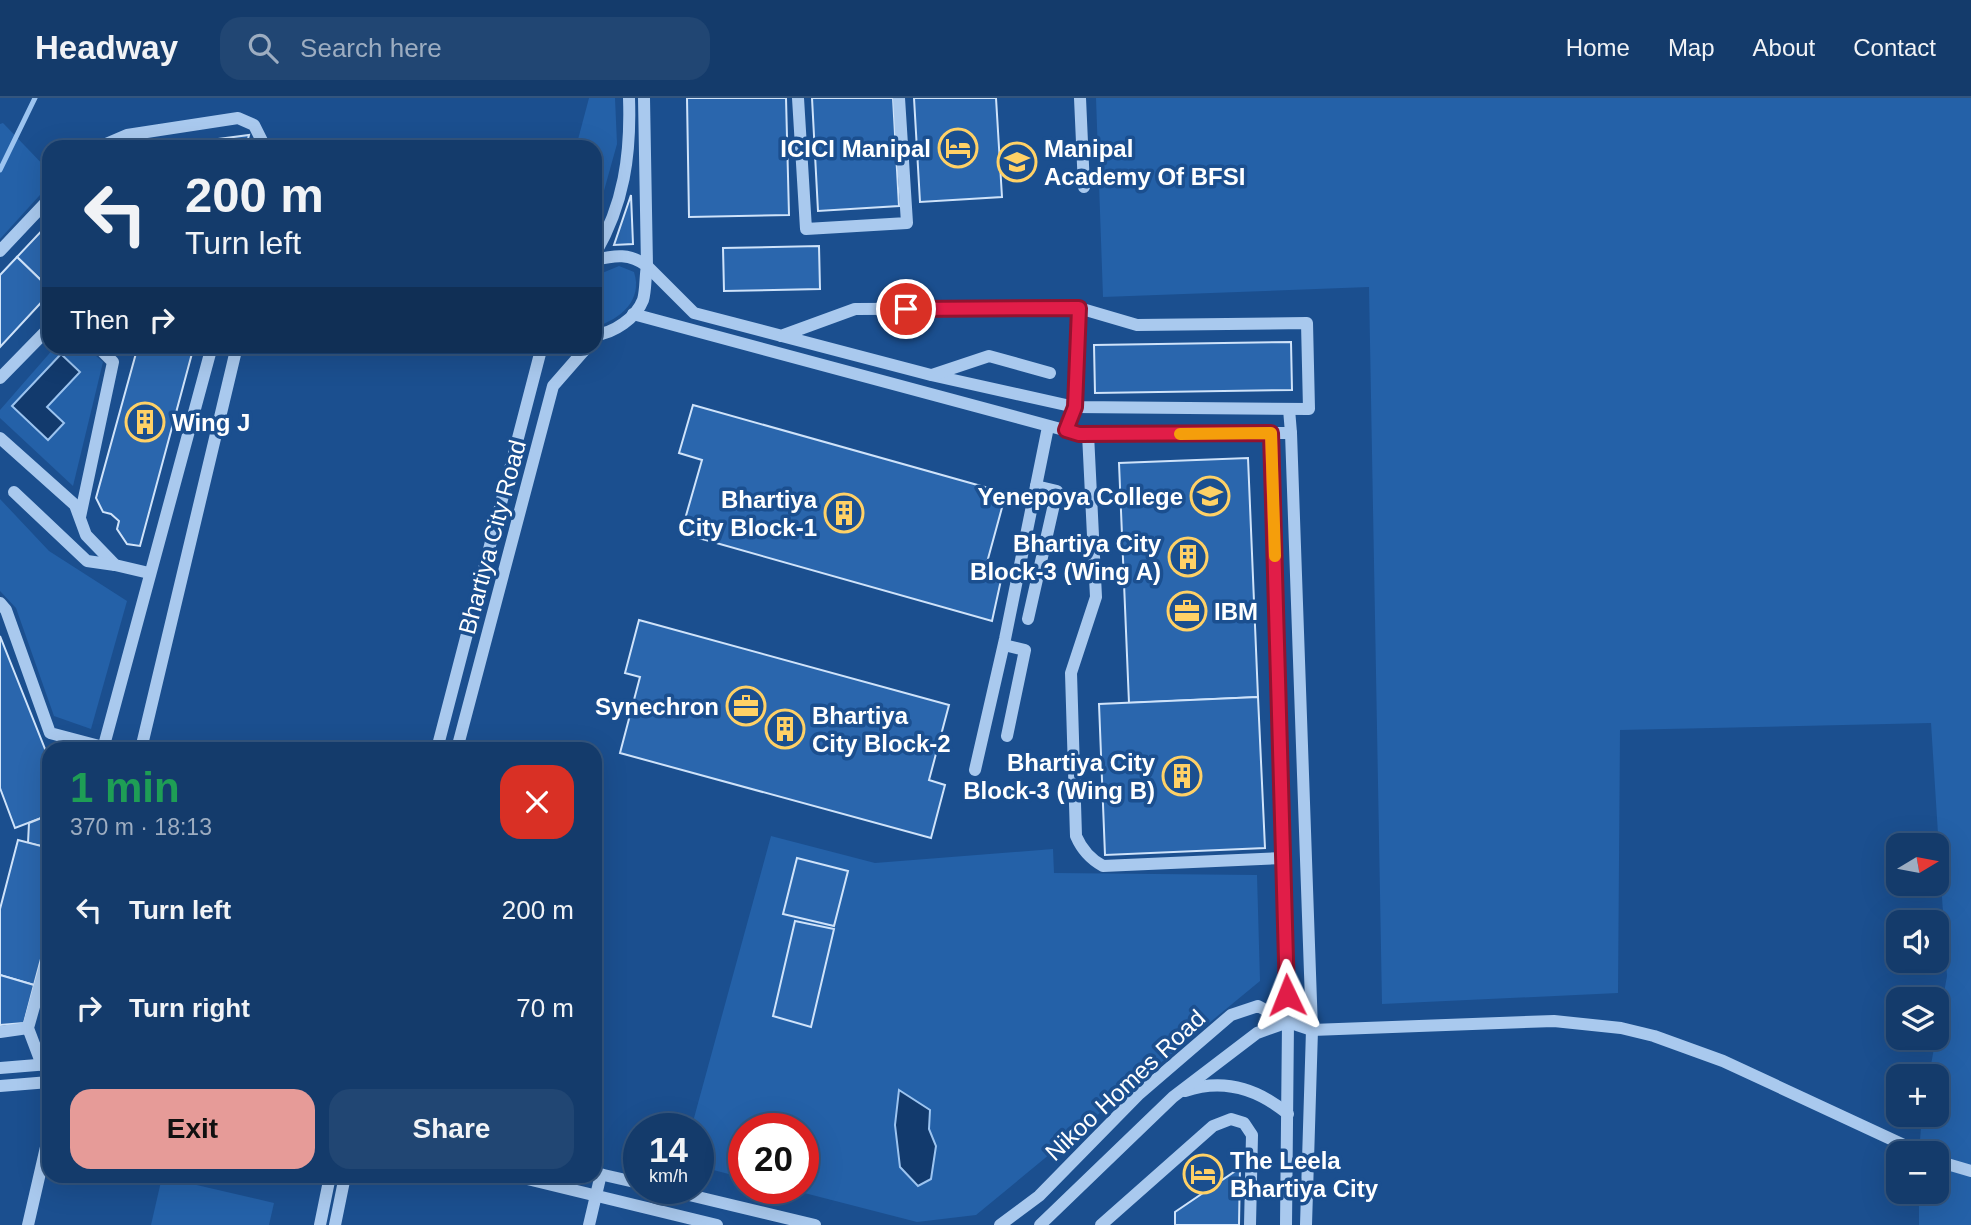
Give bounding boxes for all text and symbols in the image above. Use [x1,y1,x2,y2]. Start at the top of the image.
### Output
search box [220,17,710,80]
text: Headway [35,29,178,66]
icon: search [244,29,282,67]
text: Search here [300,33,442,63]
text: Home [1566,34,1630,61]
text: Map [1668,34,1715,61]
text: About [1753,34,1815,61]
text: Contact [1853,34,1936,61]
hotel icon: ICICI Manipal [937,127,979,169]
place label: ICICI Manipal [780,135,931,162]
place label: Manipal Academy Of BFSI [1044,135,1245,190]
school or university icon: Manipal Academy Of BFSI [996,141,1038,183]
icon: left [70,168,161,259]
text: 200 m [185,168,324,222]
text: Turn left [185,225,301,261]
pin [876,279,936,339]
icon: arrive [887,290,925,328]
icon: right [143,301,181,339]
text: Then [70,305,129,335]
building icon: Wing J [124,401,166,443]
place label: Wing J [172,409,250,436]
street label: Bhartiya City Road [453,437,531,637]
school or university icon: Yenepoya College [1189,475,1231,517]
place label: Yenepoya College [978,483,1183,510]
place label: Bhartiya City Block-1 [678,486,818,541]
building icon: Bhartiya City Block-1 [823,492,865,534]
place label: Bhartiya City Block-3 (Wing A) [970,530,1162,585]
building icon: Bhartiya City Block-3 (Wing A) [1167,536,1209,578]
office icon: IBM [1166,590,1208,632]
place label: IBM [1214,598,1258,625]
office icon: Synechron [725,685,767,727]
place label: Synechron [595,693,719,720]
place label: Bhartiya City Block-2 [812,702,951,757]
building icon: Bhartiya City Block-2 [764,708,806,750]
place label: Bhartiya City Block-3 (Wing B) [963,749,1156,804]
building icon: Bhartiya City Block-3 (Wing B) [1161,755,1203,797]
text: 1 min [70,764,180,811]
button: close [500,765,574,839]
text: 370 m · 18:13 [70,814,212,840]
north arrow [1886,833,1950,896]
map controls [1886,833,1949,1204]
icon: left [70,891,108,929]
text: Turn left [129,895,231,925]
text: 200 m [502,895,574,925]
button: sound [1886,910,1949,973]
position arrow [1250,958,1324,1032]
button: layers [1886,987,1949,1050]
icon: right [70,989,108,1027]
text: Turn right [129,993,250,1023]
text: 70 m [516,993,574,1023]
street label: Nikoo Homes Road [1040,1004,1210,1166]
button: + [1886,1064,1949,1127]
button: Exit [70,1089,315,1169]
button: Share [329,1089,574,1169]
speed limit sign: 20 [728,1113,819,1204]
text: 14 [649,1130,688,1169]
button: − [1886,1141,1949,1204]
place label: The Leela Bhartiya City [1230,1147,1379,1202]
hotel icon: The Leela Bhartiya City [1182,1153,1224,1195]
text: km/h [649,1166,688,1186]

